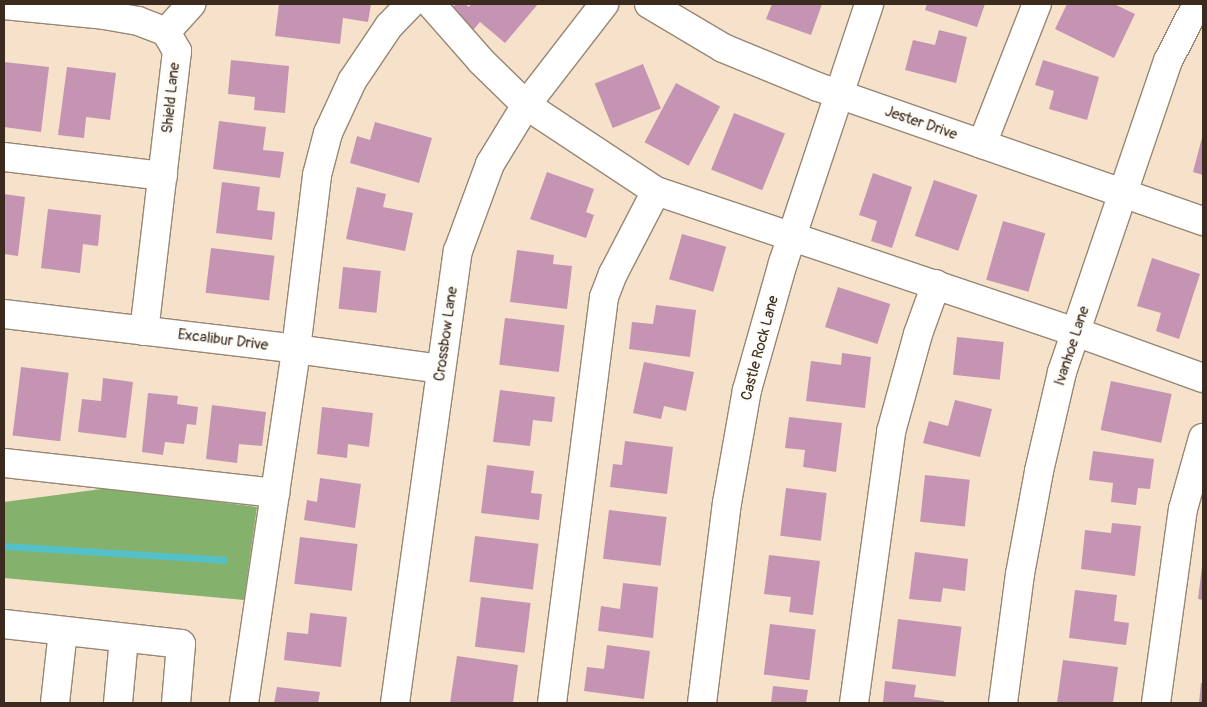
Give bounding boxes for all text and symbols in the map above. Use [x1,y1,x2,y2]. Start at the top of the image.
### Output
street label: Shield Lane [158,62,184,134]
street label: Jester Drive [882,102,960,144]
street label: Crossbow Lane [430,286,462,382]
street label: Castle Rock Lane [737,294,783,402]
street label: Ivanhoe Lane [1051,304,1093,388]
street label: Excalibur Drive [177,326,269,354]

